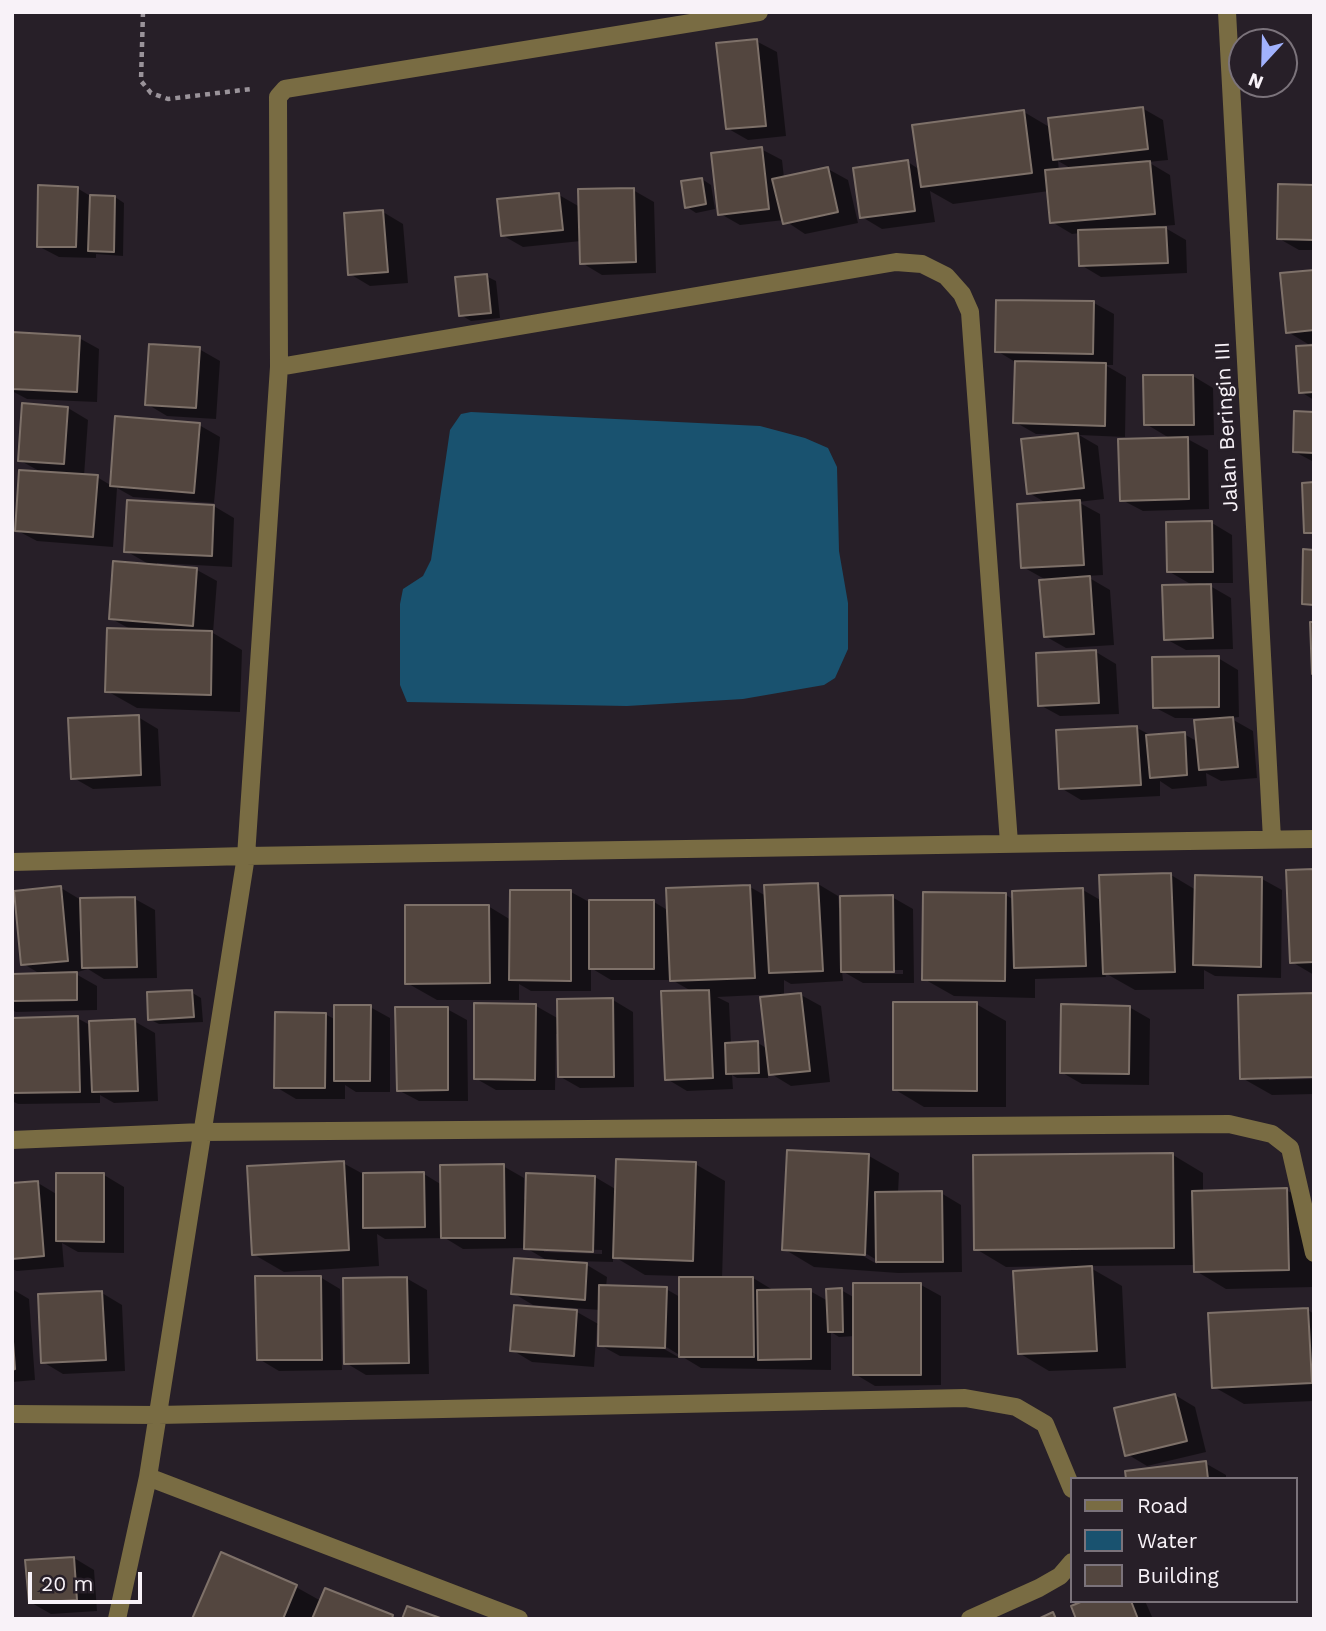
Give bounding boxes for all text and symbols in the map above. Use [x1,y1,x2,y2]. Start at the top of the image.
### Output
north arrow [1228,28,1298,98]
text: N [1245,68,1267,94]
street label: Jalan Beringin III [1210,341,1244,513]
legend [1070,1477,1298,1603]
text: Road [1137,1493,1188,1518]
text: Water [1137,1528,1197,1553]
scale bar [32,1558,145,1602]
text: Building [1137,1563,1219,1588]
text: 20 m [41,1571,93,1596]

